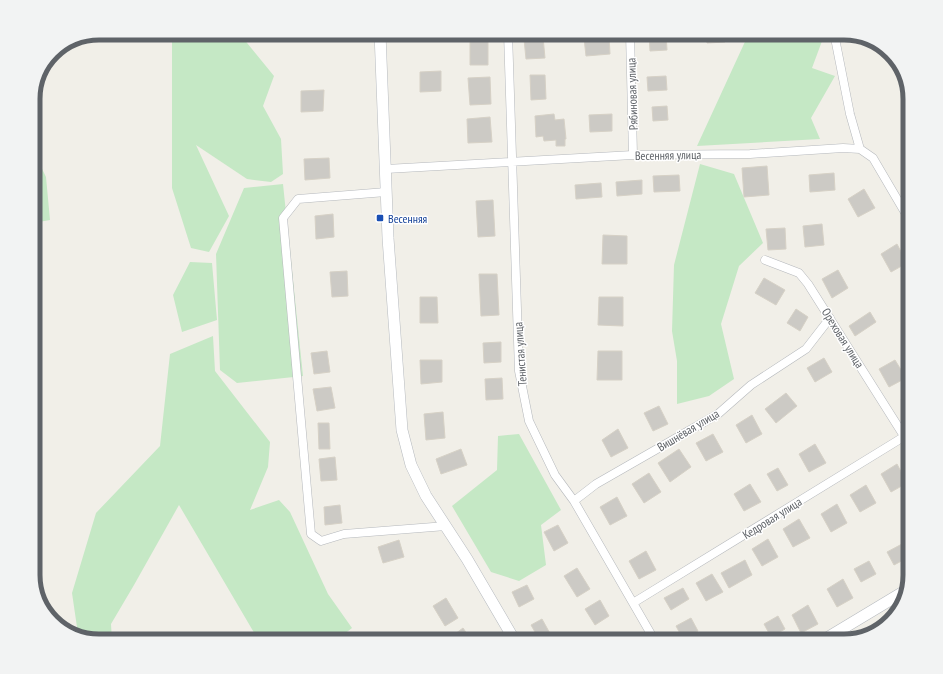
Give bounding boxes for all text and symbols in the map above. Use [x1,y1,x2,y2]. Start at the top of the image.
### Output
street label: Рябиновая улица [623,57,641,130]
street label: Весенняя улица [635,147,701,163]
place label: Весенняя [388,211,428,226]
marker: Весенняя [375,213,385,223]
street label: Ореховая улица [819,305,867,371]
street label: Тенистая улица [510,321,530,386]
street label: Вишнёвая улица [654,406,722,454]
street label: Кедровая улица [740,494,805,542]

